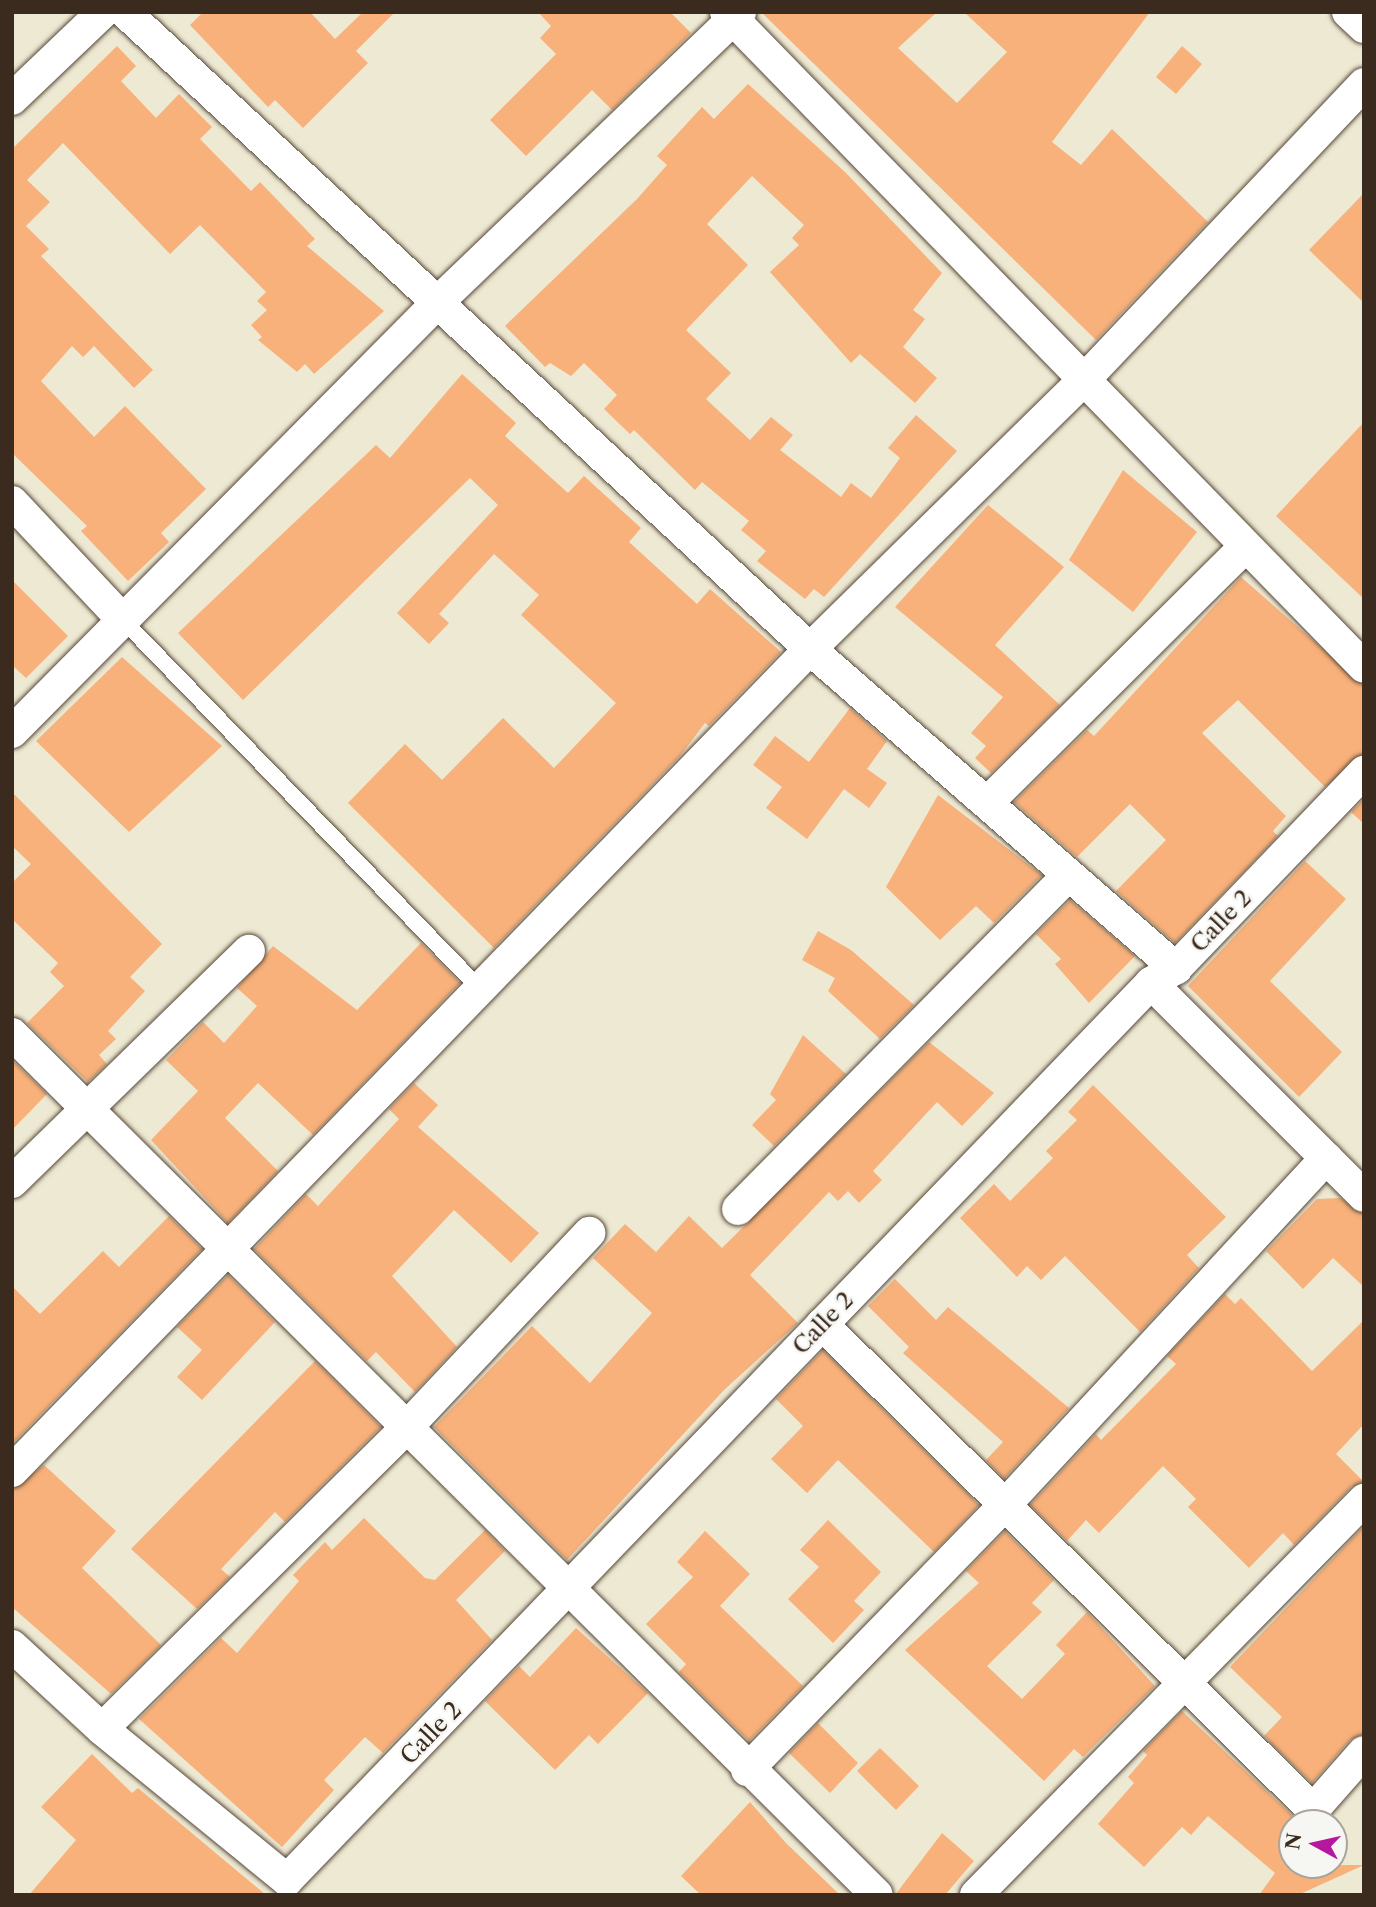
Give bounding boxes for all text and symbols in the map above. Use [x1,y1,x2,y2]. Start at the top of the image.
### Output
street label: Calle 2 [1185,884,1257,958]
street label: Calle 2 [787,1286,859,1360]
street label: Calle 2 [395,1696,467,1770]
north arrow [1278,1809,1348,1879]
text: N [1281,1832,1306,1851]

